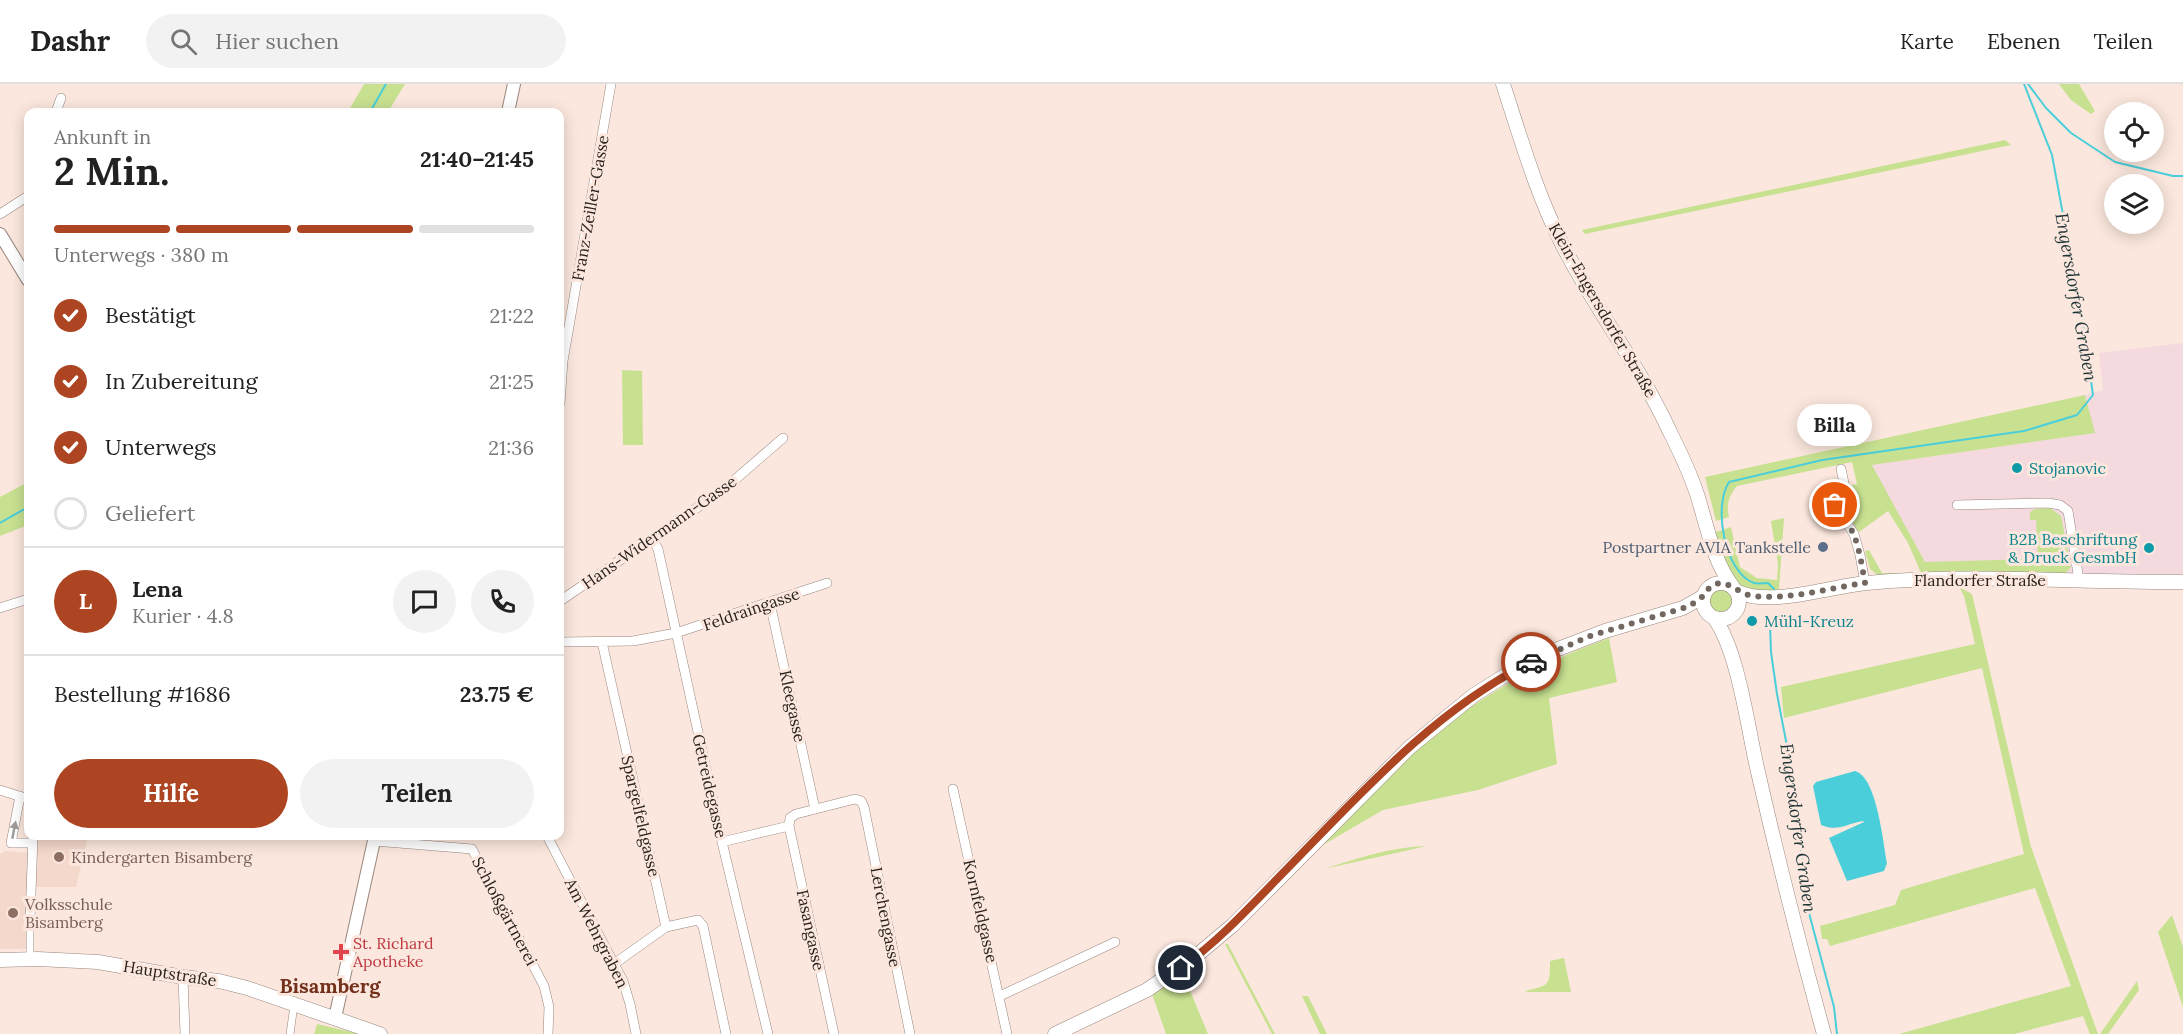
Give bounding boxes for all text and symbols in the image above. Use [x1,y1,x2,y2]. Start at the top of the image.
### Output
search box [146,14,566,68]
text: Dashr [30,23,110,59]
icon: search [167,25,200,58]
text: Hier suchen [215,27,339,55]
text: Karte [1900,28,1954,55]
text: Ebenen [1987,28,2060,55]
text: Teilen [2093,28,2153,55]
map controls [2104,102,2164,234]
button: locate [2104,102,2164,162]
text: Ankunft in [54,124,151,149]
street label: Franz-Zeiller-Gasse [567,133,613,282]
text: 21:40–21:45 [420,145,534,173]
text: 2 Min. [54,146,169,196]
button: layers [2104,174,2164,234]
water label: Engersdorfer Graben [2050,211,2103,383]
street label: Klein-Engersdorfer Straße [1545,219,1661,401]
text: Unterwegs · 380 m [54,242,229,267]
icon: check [54,299,87,332]
text: Bestätigt [105,301,196,329]
text: 21:22 [490,303,534,328]
icon: check [54,365,87,398]
text: In Zubereitung [105,367,258,395]
text: 21:25 [489,369,534,394]
callout: Billa [1798,403,1872,445]
text: Billa [1813,412,1856,437]
icon: check [54,431,87,464]
text: Unterwegs [105,433,216,461]
text: 21:36 [488,435,534,460]
place label: Stojanovic [2029,458,2106,478]
marker: Stojanovic [2010,461,2024,475]
street label: Hans-Widermann-Gasse [578,471,740,593]
pin [1809,479,1860,530]
icon: bag [1818,488,1851,521]
text: Geliefert [105,499,195,527]
place label: B2B Beschriftung & Druck GesmbH [2008,529,2138,567]
place label: Postpartner AVIA Tankstelle [1602,537,1811,557]
marker: Postpartner AVIA Tankstelle [1816,540,1830,554]
marker: B2B Beschriftung & Druck GesmbH [2142,541,2156,555]
button: chat [393,570,456,633]
button: phone [471,570,534,633]
street label: Flandorfer Straße [1914,570,2046,590]
text: Lena [132,575,183,603]
street label: Feldraingasse [700,583,802,635]
text: L [79,587,92,615]
text: Kurier · 4.8 [132,603,234,628]
place label: Mühl-Kreuz [1764,611,1854,631]
marker: Mühl-Kreuz [1745,614,1759,628]
courier [1501,632,1561,692]
icon: car [1515,646,1548,679]
street label: Kleegasse [776,668,810,744]
text: Bestellung #1686 [54,680,231,708]
text: 23.75 € [460,680,534,708]
street label: Getreidegasse [688,732,732,840]
water label: Engersdorfer Graben [1775,742,1822,914]
street label: Spargelfeldgasse [617,753,665,879]
button: Hilfe [54,759,288,828]
button: Teilen [300,759,534,828]
one-way arrow [9,821,19,839]
place label: Kindergarten Bisamberg [71,847,253,867]
marker: Kindergarten Bisamberg [52,850,66,864]
street label: Schloßgärtnerei [468,853,542,969]
street label: Kornfeldgasse [959,857,1003,965]
street label: Lerchengasse [866,865,906,969]
street label: Am Wehrgraben [560,874,633,991]
street label: Fasangasse [793,888,829,973]
place label: Volksschule Bisamberg [24,894,113,932]
marker: Volksschule Bisamberg [6,906,20,920]
place label: St. Richard Apotheke [352,933,434,971]
pin [1155,942,1206,993]
marker: St. Richard Apotheke [334,945,348,959]
icon: home [1164,951,1197,984]
street label: Hauptstraße [122,956,218,990]
district label: Bisamberg [280,973,381,998]

